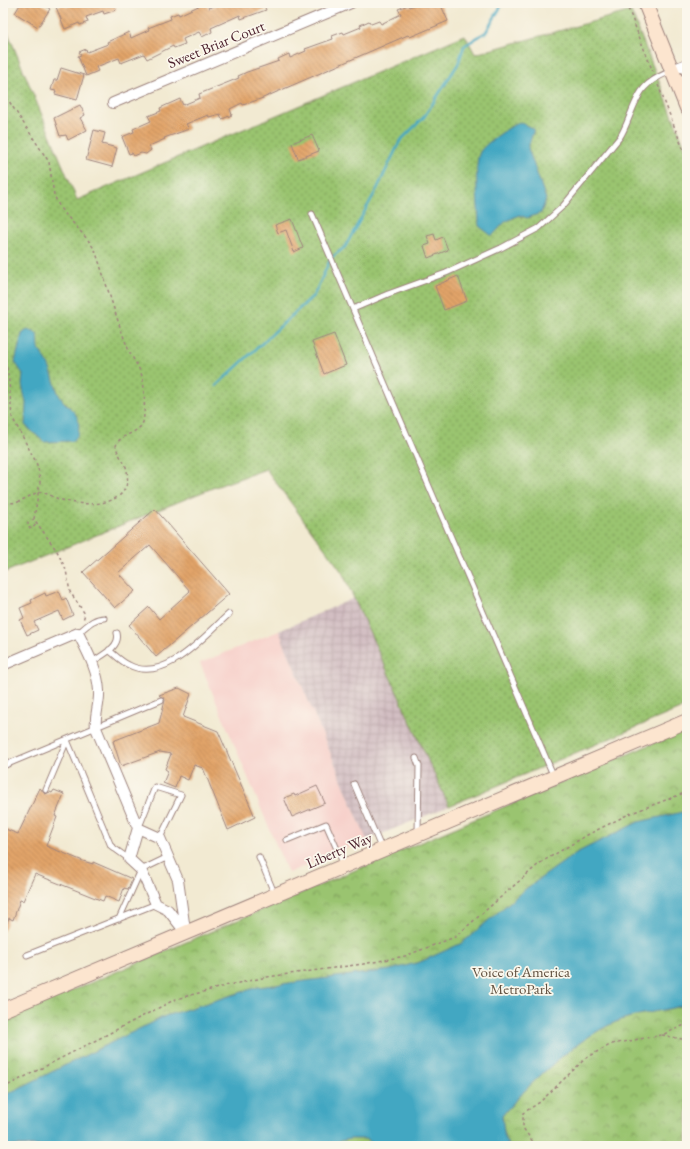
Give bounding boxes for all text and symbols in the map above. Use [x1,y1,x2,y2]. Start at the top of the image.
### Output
street label: Sweet Briar Court [165,16,268,72]
street label: Liberty Way [303,827,375,872]
park label: Voice of America MetroPark [472,962,570,998]

